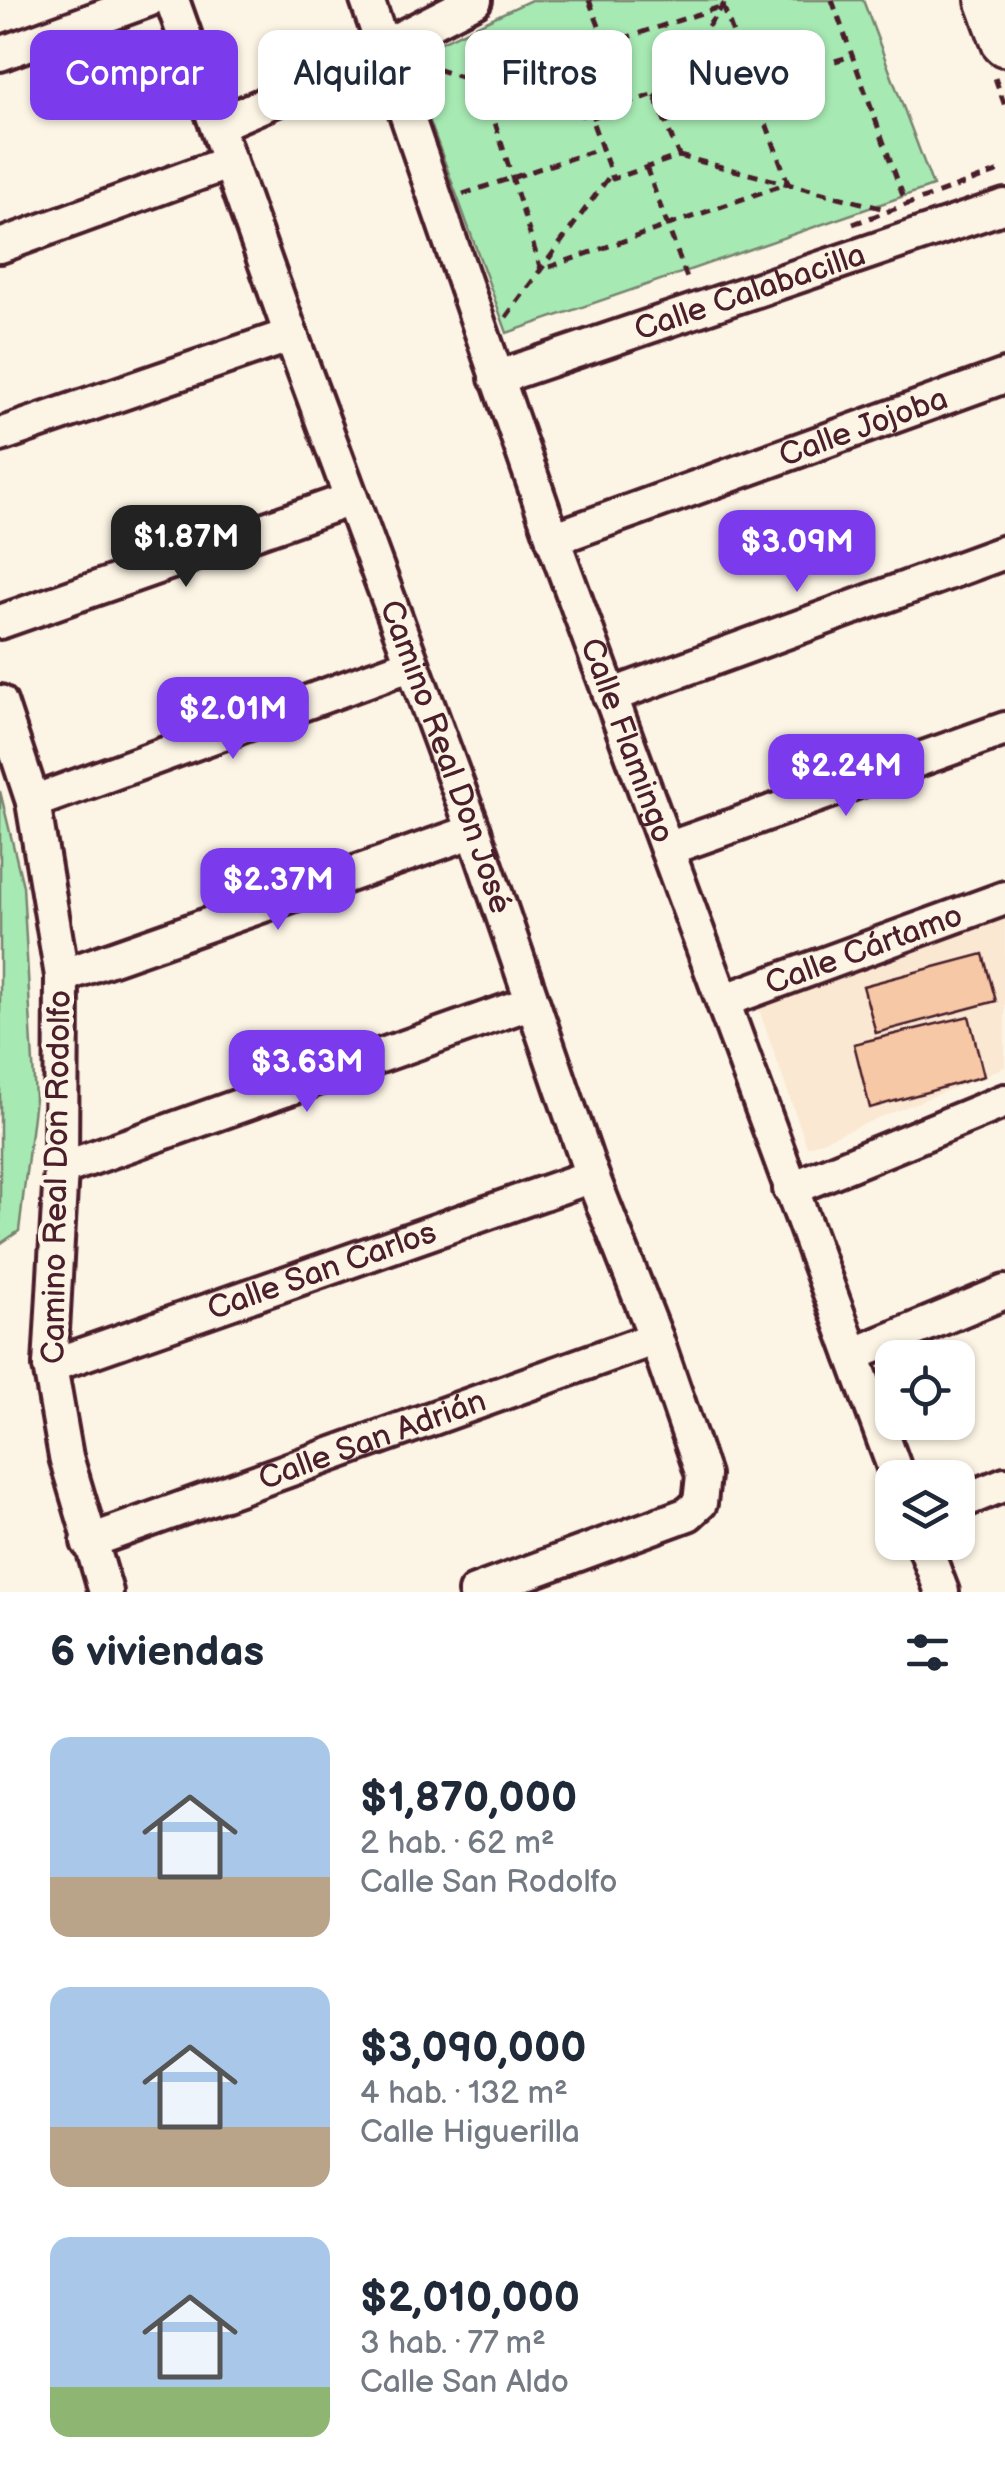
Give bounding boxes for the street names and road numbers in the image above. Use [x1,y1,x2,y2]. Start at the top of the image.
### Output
street label: Calle Calabacilla [629,235,870,349]
street label: Calle Jojoba [774,379,953,475]
street label: Camino Real Don José [371,595,520,919]
street label: Calle Flamingo [572,633,683,848]
street label: Calle Cártamo [760,896,968,1003]
street label: Camino Real Don Rodolfo [34,989,80,1365]
street label: Calle San Carlos [202,1213,441,1329]
street label: Calle San Adrián [253,1381,491,1499]

